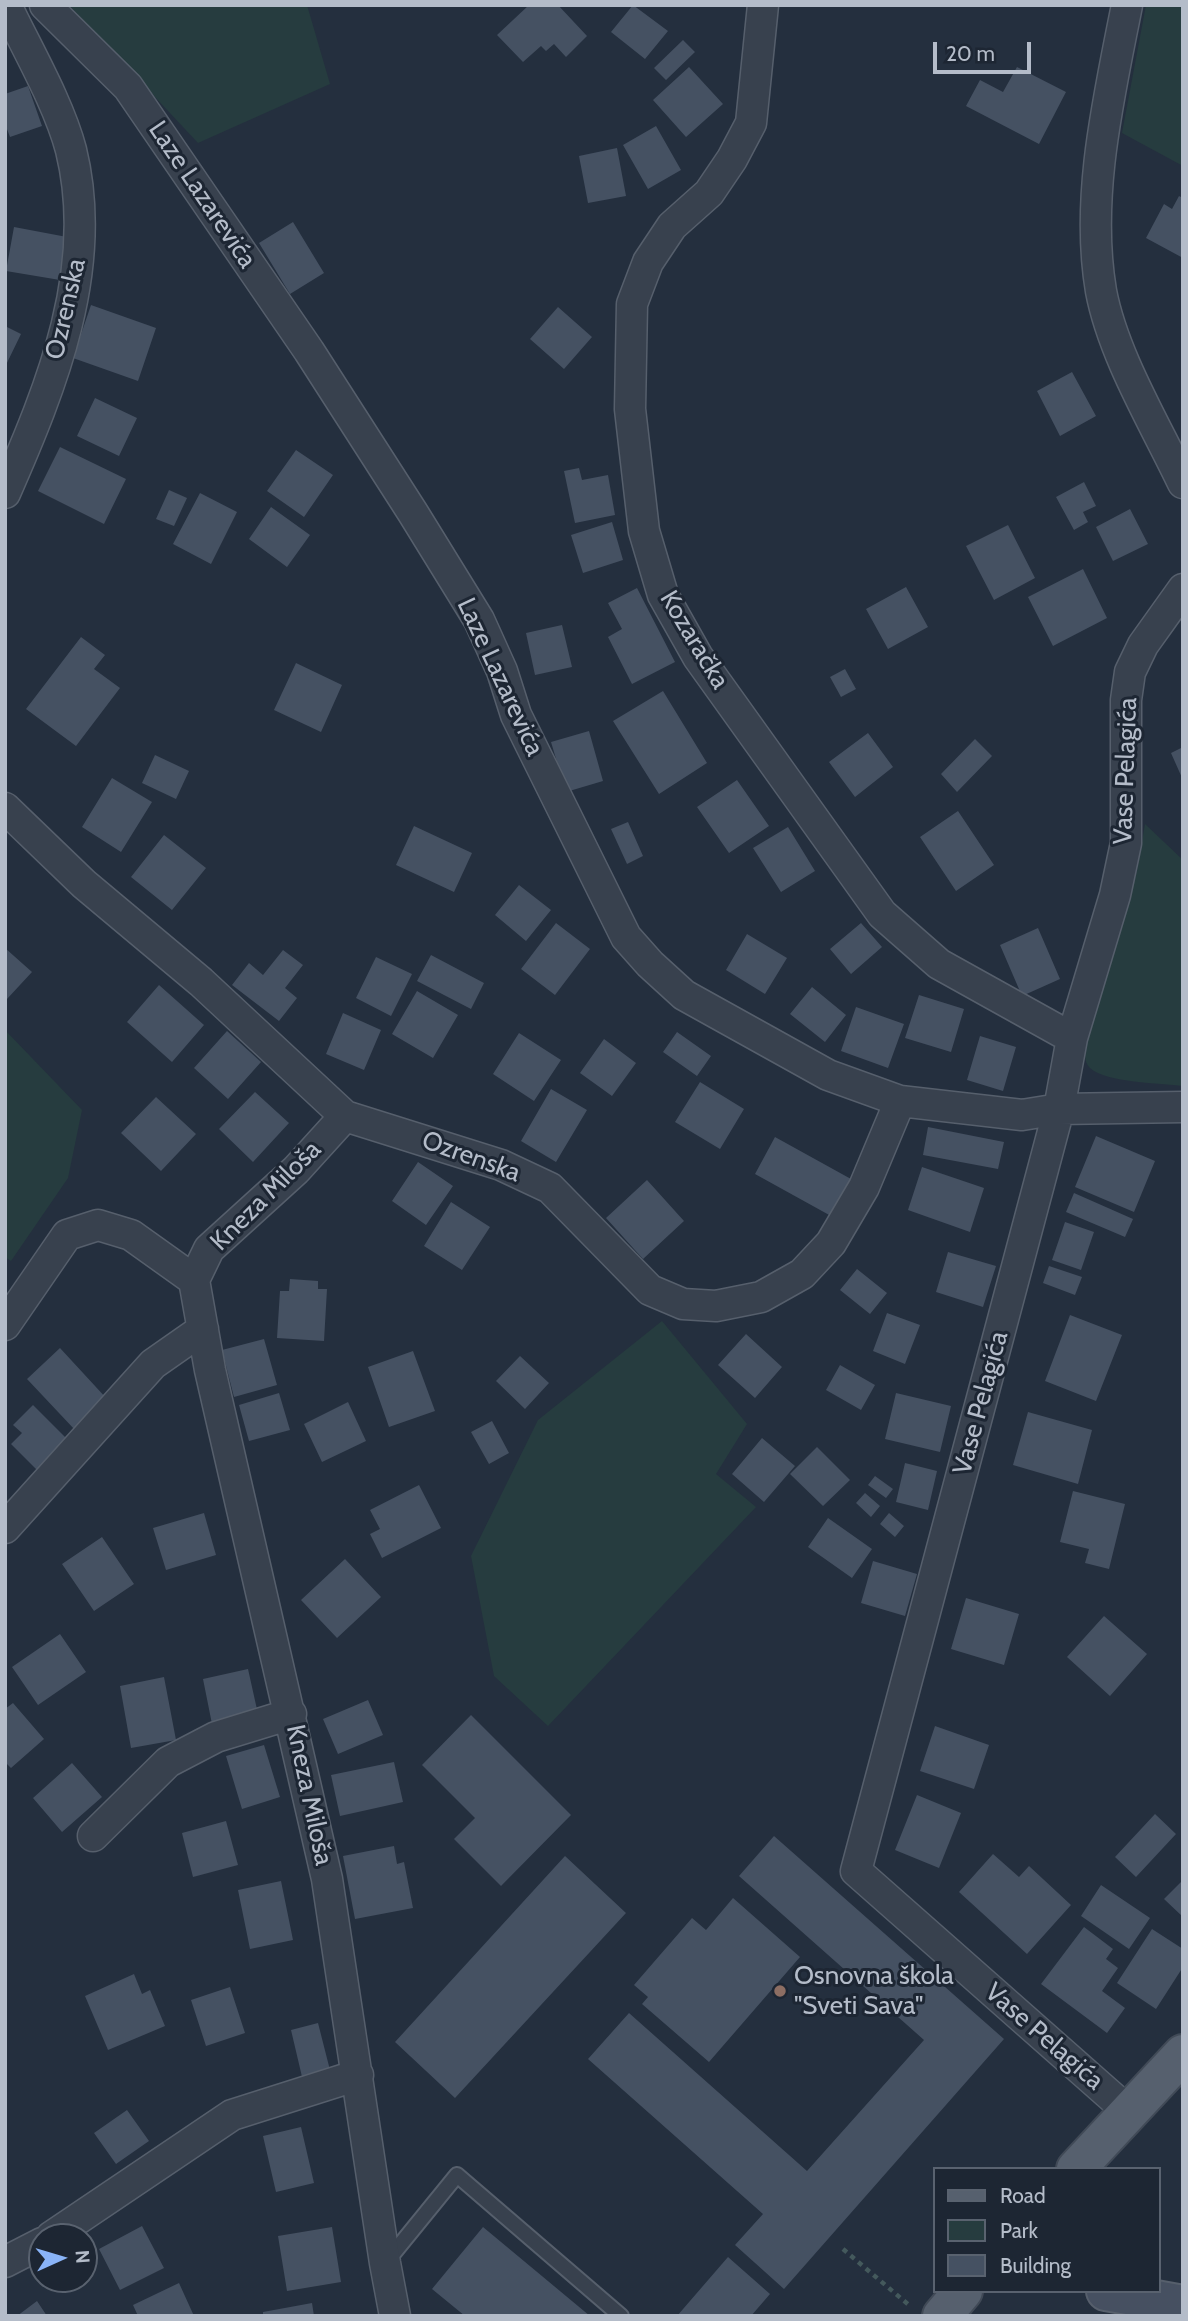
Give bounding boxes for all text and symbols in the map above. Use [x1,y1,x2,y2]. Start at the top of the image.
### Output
scale bar [936,28,1034,72]
text: 20 m [946,41,995,66]
street label: Laze Lazarevića [141,116,263,274]
street label: Ozrenska [39,256,93,362]
street label: Kozaračka [653,585,735,695]
street label: Laze Lazarevića [450,593,550,761]
street label: Vase Pelagića [1108,697,1144,845]
street label: Ozrenska [417,1125,525,1189]
street label: Kneza Miloša [204,1134,328,1258]
street label: Vase Pelagića [947,1328,1015,1478]
street label: Kneza Miloša [279,1722,339,1868]
place label: Osnovna škola "Sveti Sava" [794,1960,954,2022]
street label: Vase Pelagića [978,1977,1110,2097]
marker: Osnovna škola "Sveti Sava" [772,1983,788,1999]
legend [932,2167,1160,2293]
text: Road [1000,2183,1046,2208]
text: Park [1000,2218,1038,2243]
north arrow [28,2223,98,2293]
text: N [71,2249,94,2264]
text: Building [1000,2253,1071,2278]

